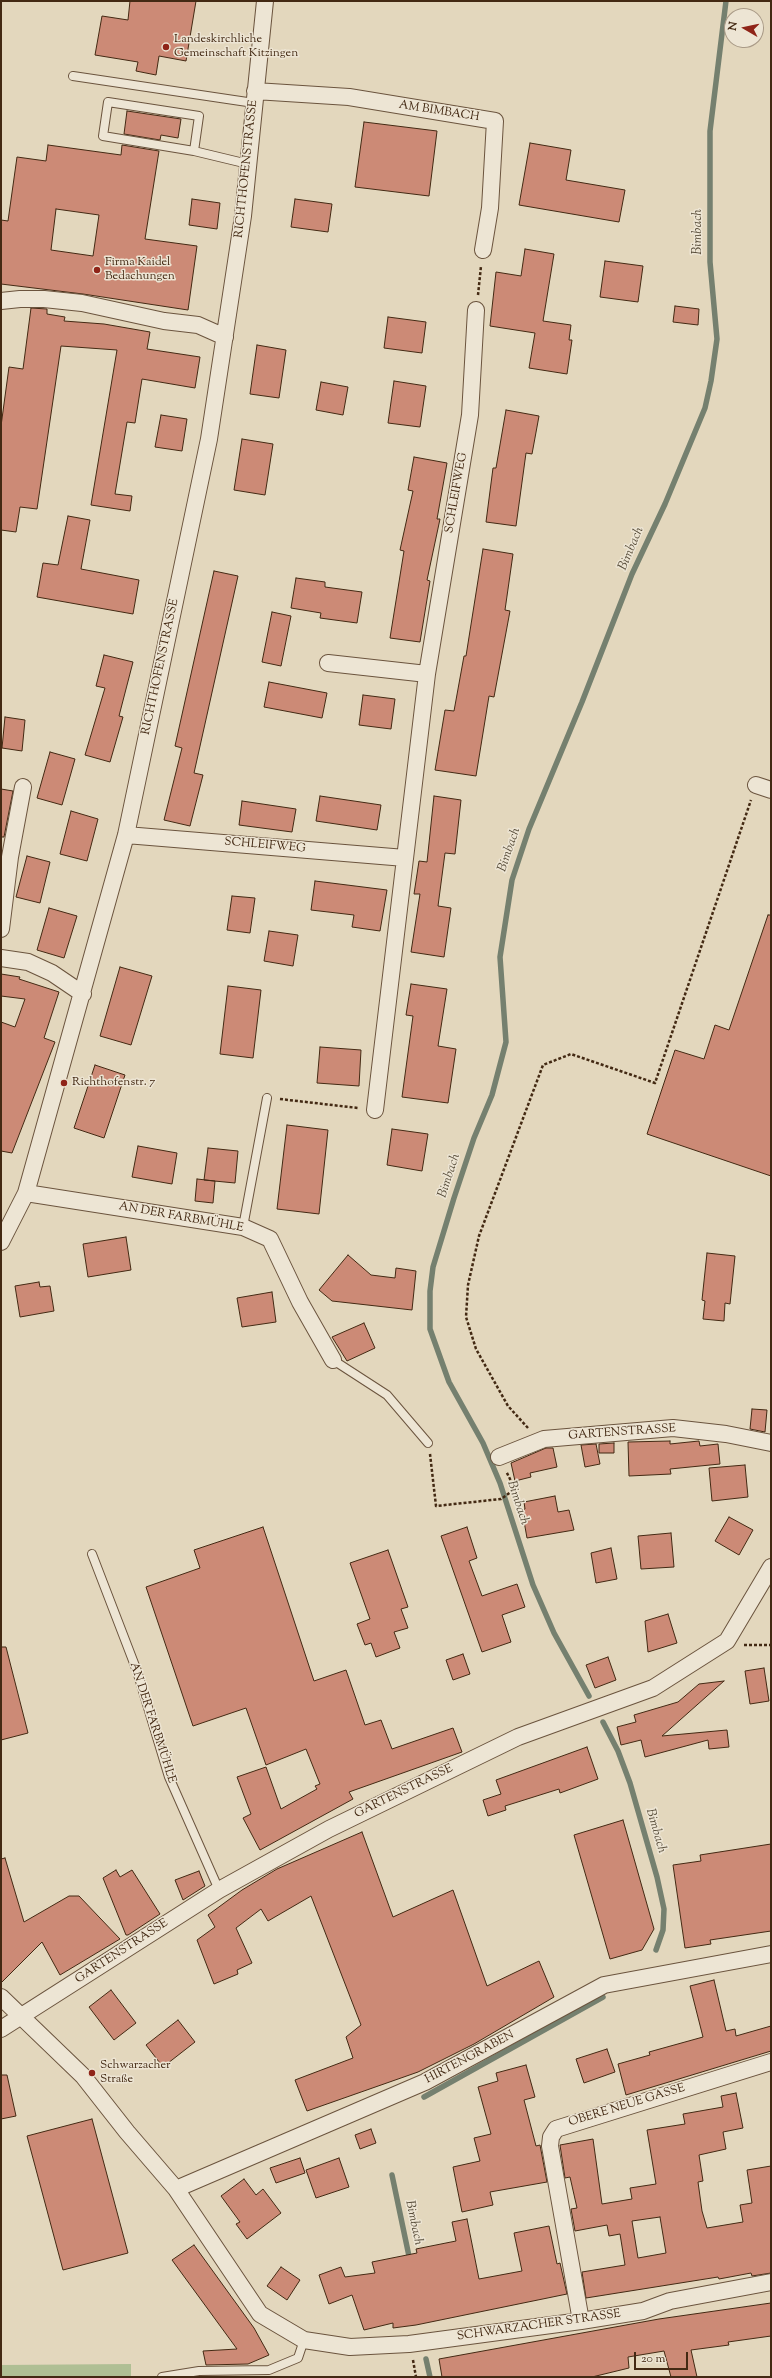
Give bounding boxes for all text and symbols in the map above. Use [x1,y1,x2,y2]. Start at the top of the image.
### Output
north arrow [724,8,764,48]
text: N [725,21,742,32]
place label: Landeskirchliche Gemeinschaft Kitzingen [174,33,298,61]
marker: Landeskirchliche Gemeinschaft Kitzingen [161,42,171,52]
street label: RICHTHOFENSTRASSE [233,99,261,239]
street label: AM BIMBACH [398,99,480,125]
water label: Bimbach [691,209,707,255]
place label: Firma Kaidel Bedachungen [105,256,175,284]
marker: Firma Kaidel Bedachungen [92,265,102,275]
street label: SCHLEIFWEG [443,451,471,535]
water label: Bimbach [616,525,648,573]
street label: RICHTHOFENSTRASSE [140,598,182,736]
water label: Bimbach [495,826,525,874]
street label: SCHLEIFWEG [224,835,306,857]
place label: Richthofenstr. 7 [72,1076,155,1090]
marker: Richthofenstr. 7 [59,1078,69,1088]
water label: Bimbach [436,1152,464,1200]
street label: AN DER FARBMÜHLE [118,1200,244,1236]
street label: GARTENSTRASSE [568,1422,676,1444]
water label: Bimbach [503,1479,531,1527]
street label: AN DER FARBMÜHLE [126,1661,178,1785]
street label: GARTENSTRASSE [352,1762,456,1822]
water label: Bimbach [641,1807,669,1855]
street label: GARTENSTRASSE [73,1917,171,1987]
street label: HIRTENGRABEN [423,2028,517,2088]
place label: Schwarzacher Straße [100,2059,171,2087]
marker: Schwarzacher Straße [87,2068,97,2078]
street label: OBERE NEUE GASSE [567,2081,687,2131]
water label: Bimbach [401,2199,425,2247]
street label: SCHWARZACHER STRASSE [456,2307,622,2345]
scale bar [636,2344,690,2370]
text: 20 m [641,2350,665,2368]

